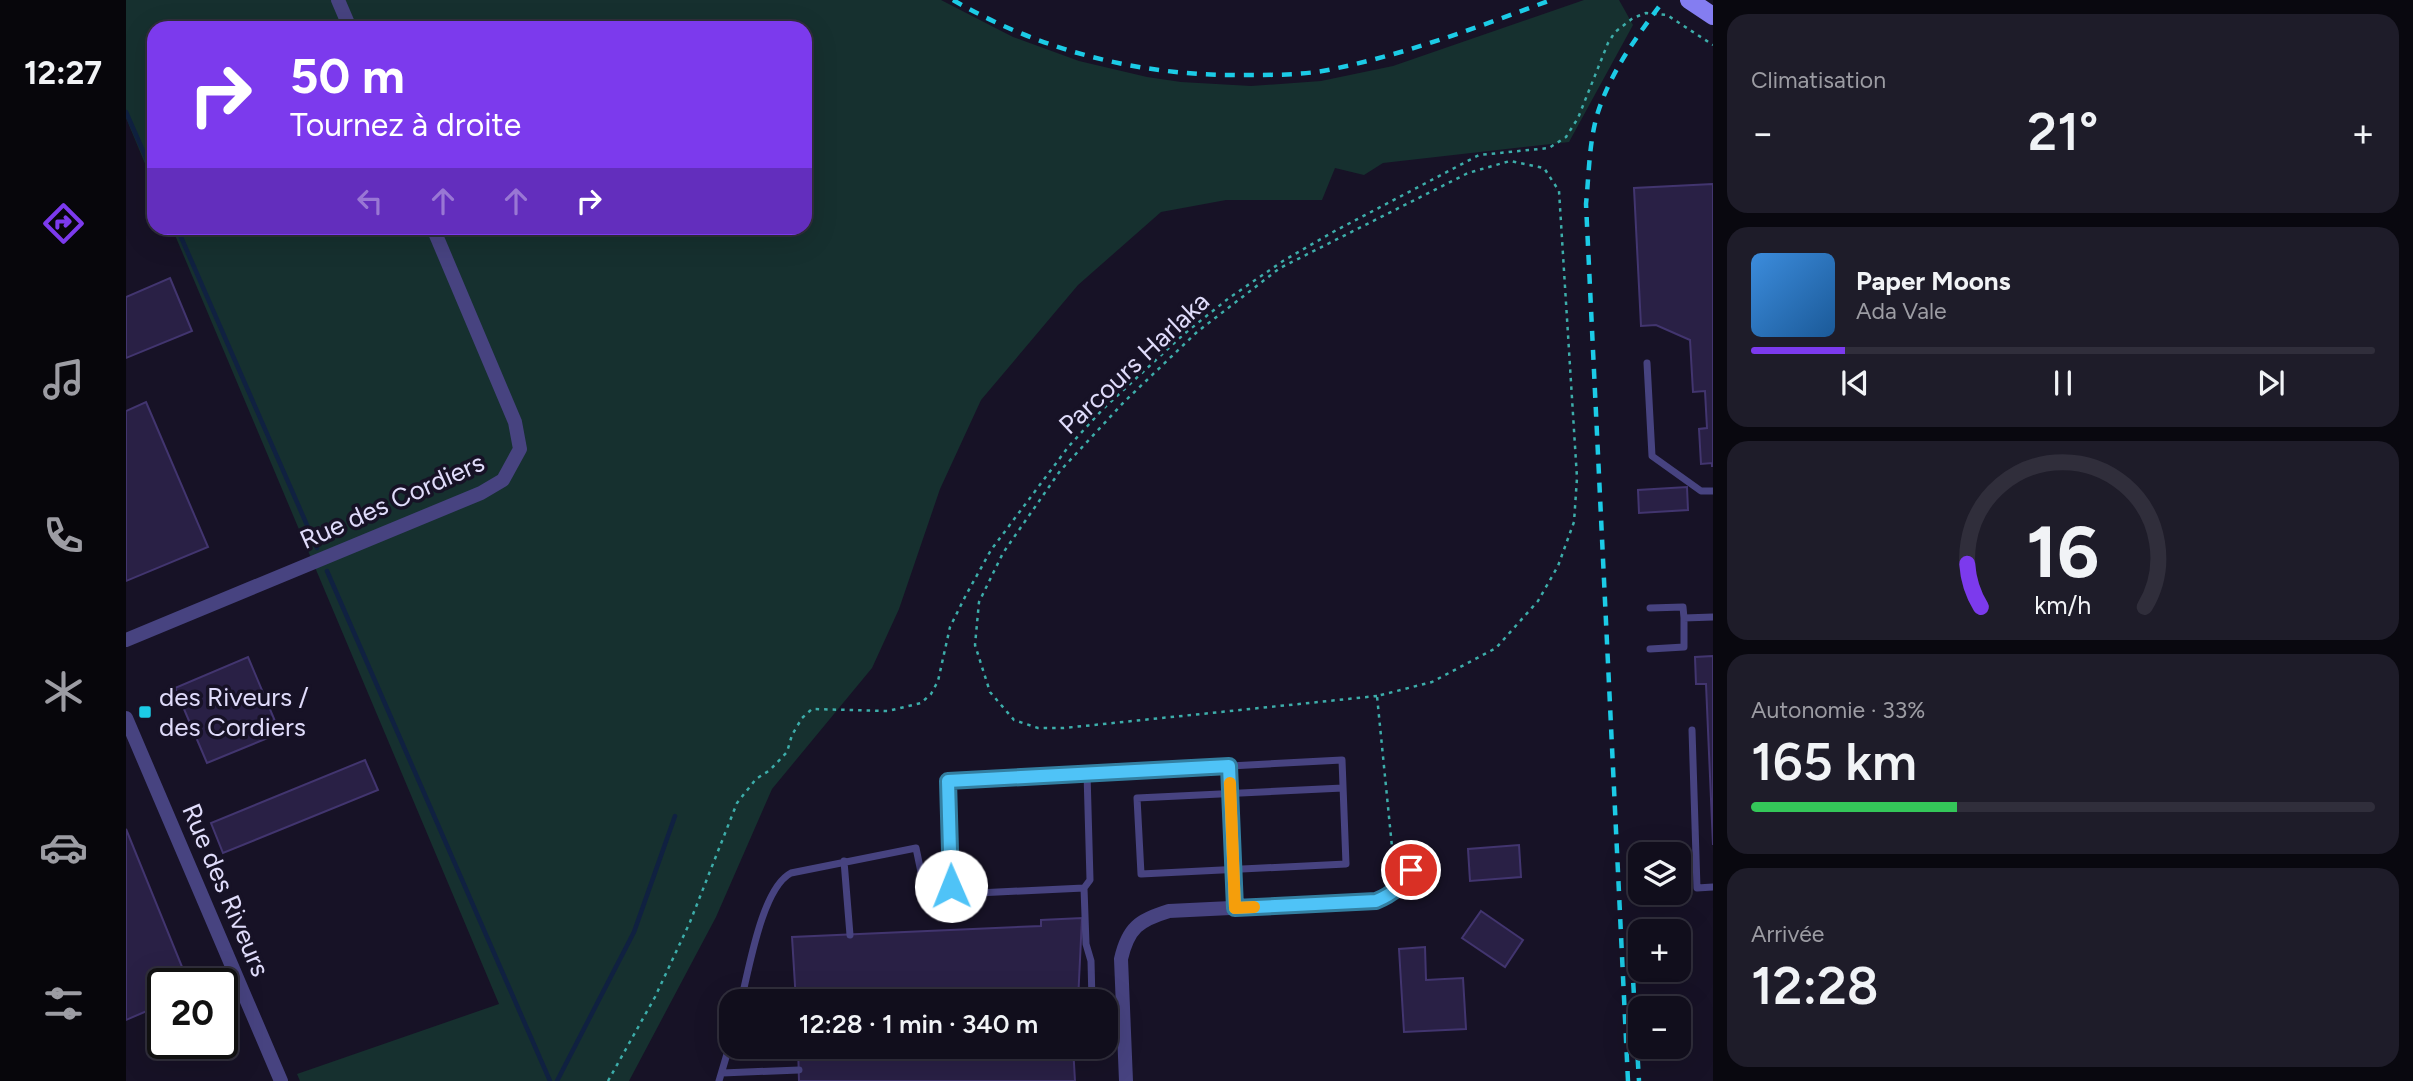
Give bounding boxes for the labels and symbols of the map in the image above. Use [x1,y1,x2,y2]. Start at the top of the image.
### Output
street label: Parcours Harlaka [1052,285,1216,441]
street label: Rue des Cordiers [295,446,489,556]
place label: des Riveurs / des Cordiers [159,681,309,743]
marker: des Riveurs / des Cordiers [137,704,153,720]
street label: Rue des Riveurs [175,799,277,981]
pin [1381,840,1441,900]
position arrow [914,849,988,923]
speed limit sign: 20 [147,968,238,1059]

